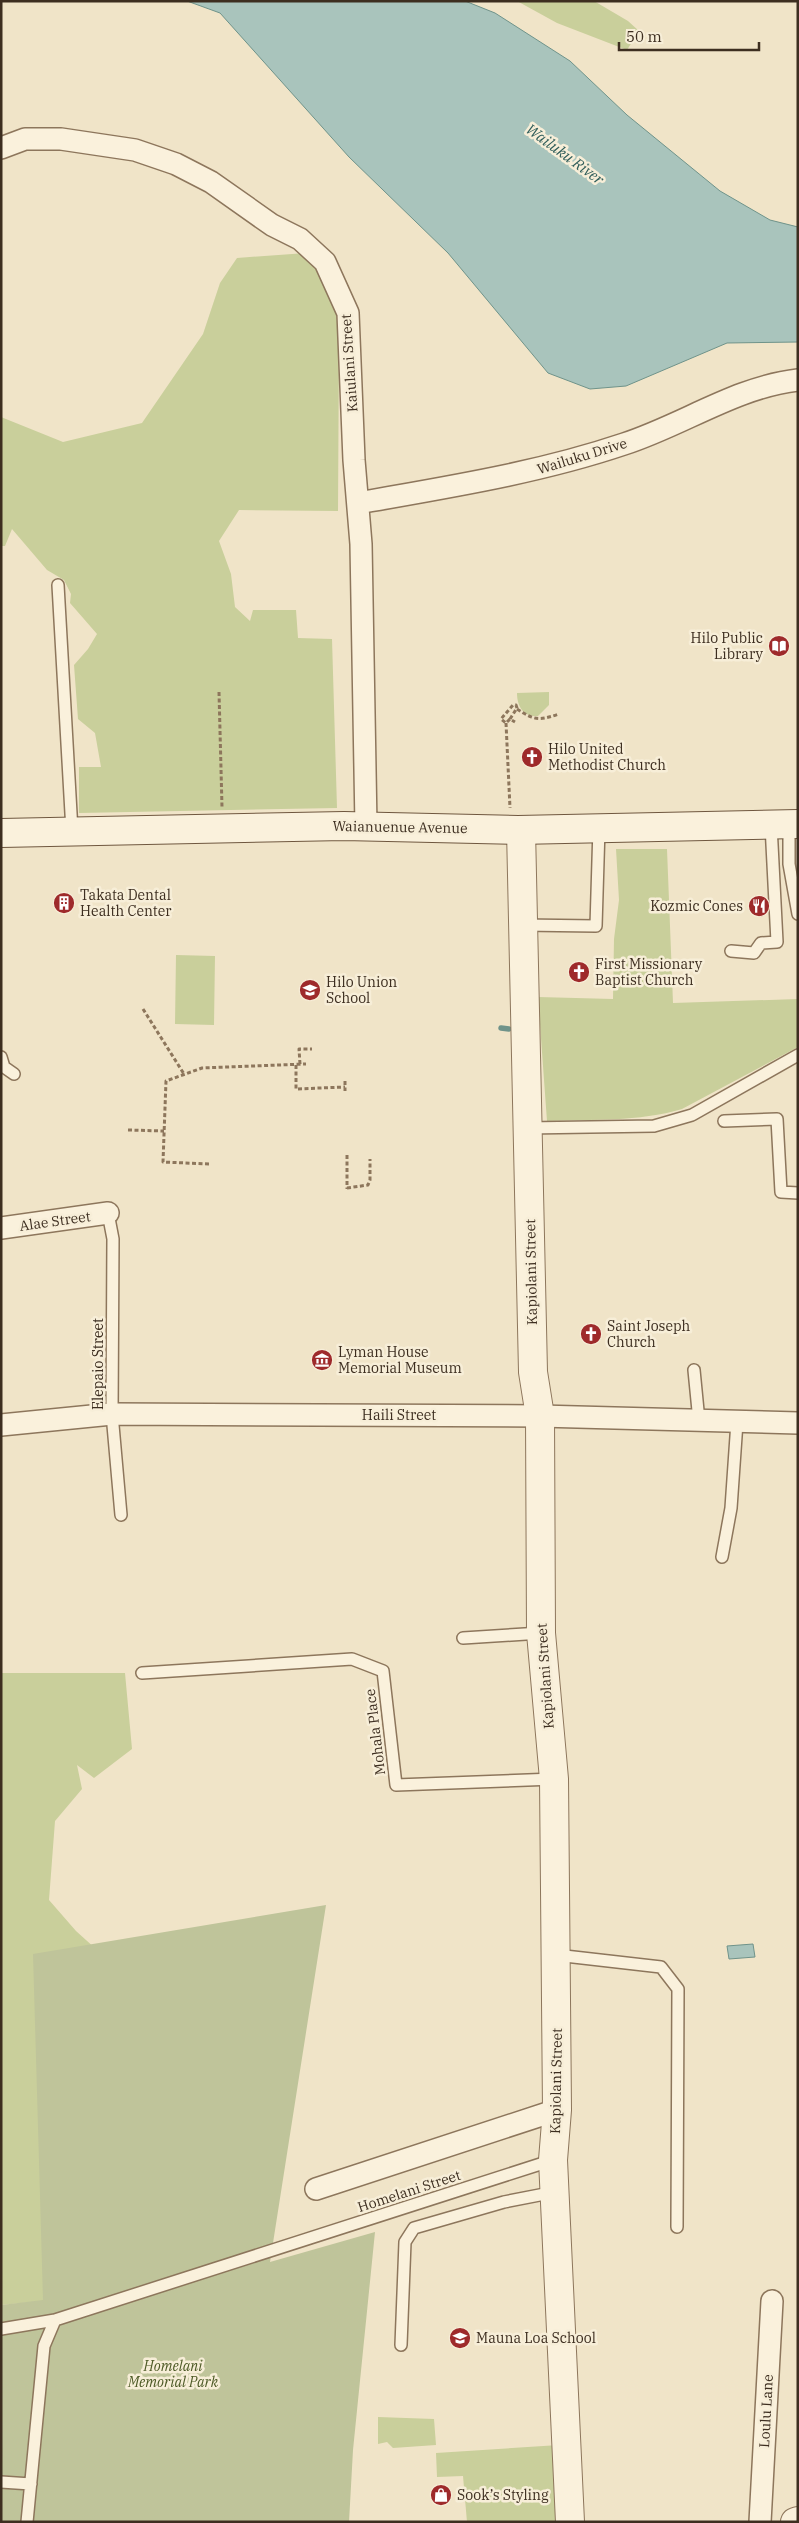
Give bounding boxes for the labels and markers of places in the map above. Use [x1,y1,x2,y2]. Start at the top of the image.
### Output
place label: Hilo Public Library [691,629,764,663]
library icon: Hilo Public Library [767,634,791,658]
place label: Hilo United Methodist Church [548,740,666,774]
church icon: Hilo United Methodist Church [520,745,544,769]
place label: Takata Dental Health Center [80,886,172,920]
building icon: Takata Dental Health Center [52,891,76,915]
restaurant icon: Kozmic Cones [747,894,771,918]
place label: Kozmic Cones [650,897,743,915]
place label: First Missionary Baptist Church [595,955,703,989]
church icon: First Missionary Baptist Church [567,960,591,984]
place label: Hilo Union School [326,973,397,1007]
school or university icon: Hilo Union School [298,978,322,1002]
place label: Saint Joseph Church [607,1317,690,1351]
church icon: Saint Joseph Church [579,1322,603,1346]
place label: Lyman House Memorial Museum [338,1343,462,1377]
museum icon: Lyman House Memorial Museum [310,1348,334,1372]
school or university icon: Mauna Loa School [448,2326,472,2350]
place label: Mauna Loa School [476,2329,596,2347]
shop icon: Sook’s Styling [429,2483,453,2507]
place label: Sook’s Styling [457,2486,549,2504]

